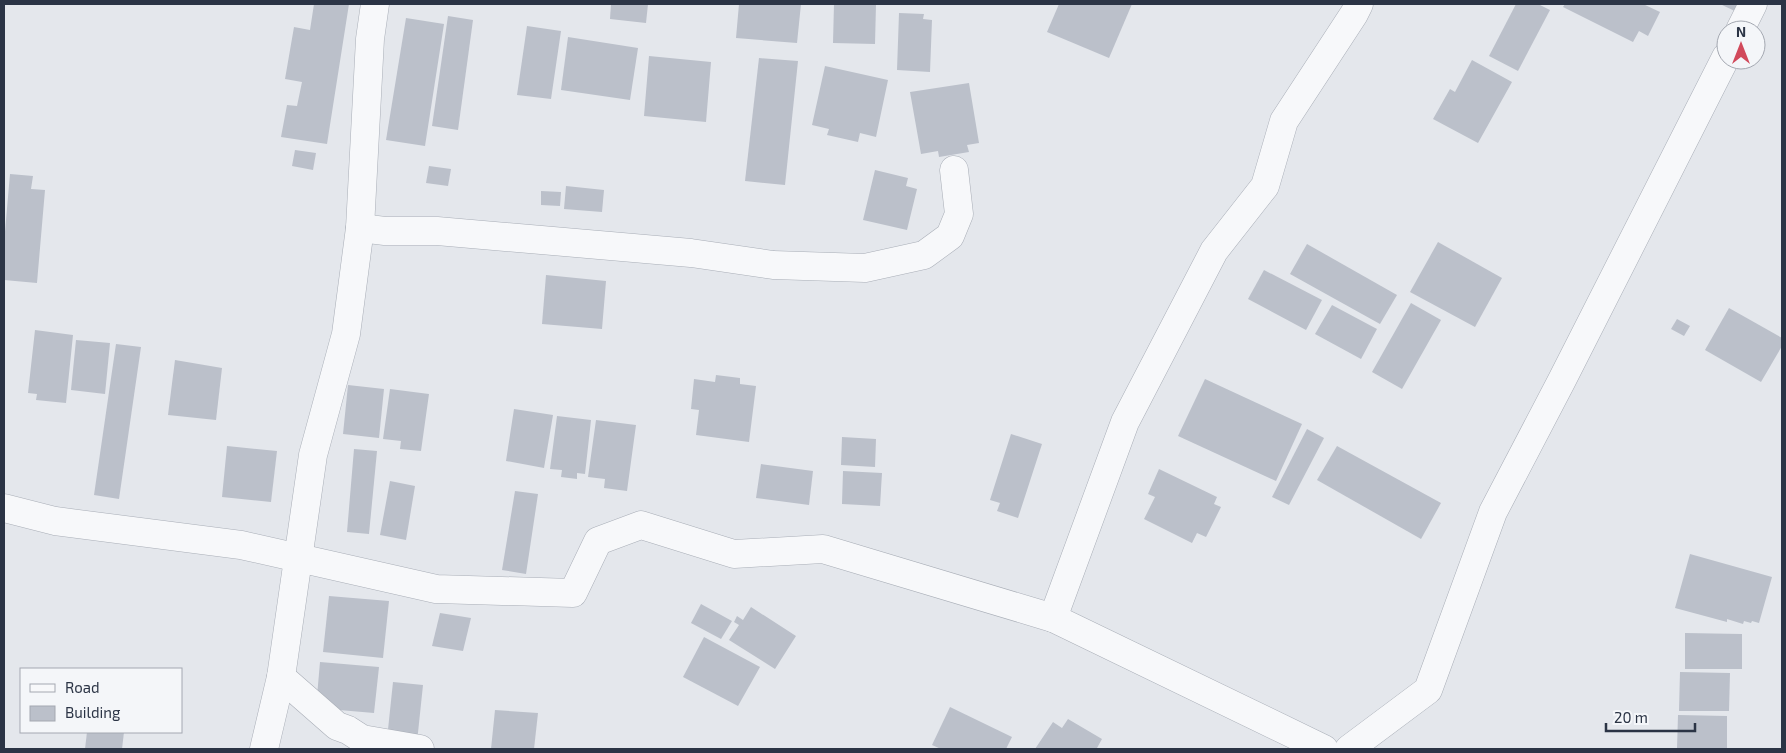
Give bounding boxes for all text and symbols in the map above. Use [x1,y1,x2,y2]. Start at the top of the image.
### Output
north arrow [1716,20,1766,70]
text: N [1736,23,1746,40]
legend [20,668,182,733]
text: Road [65,678,100,696]
scale bar [1606,700,1695,732]
text: Building [65,703,121,721]
text: 20 m [1614,708,1648,726]

